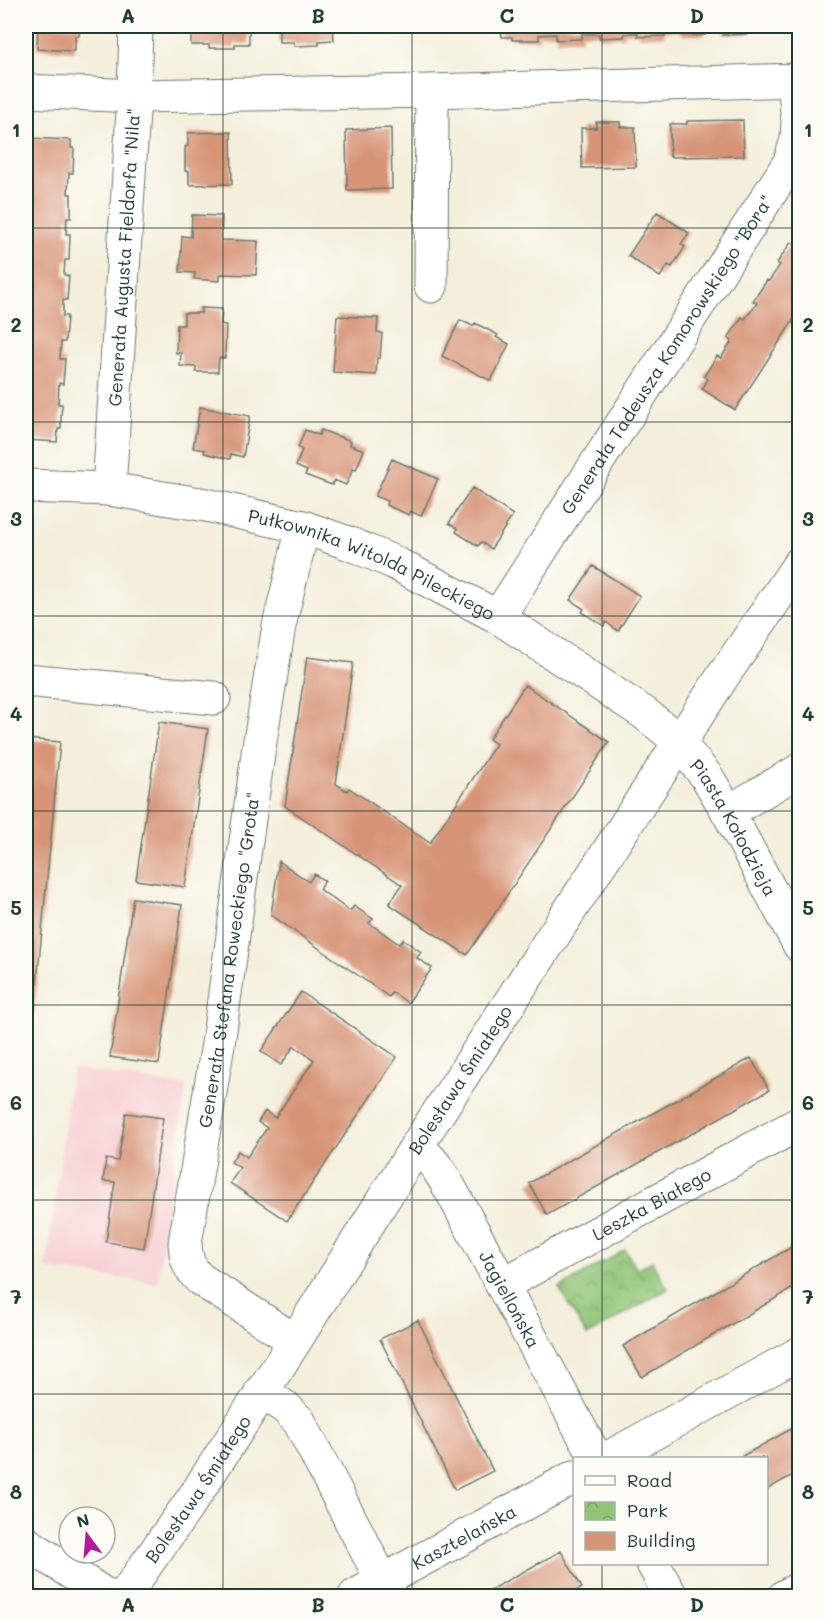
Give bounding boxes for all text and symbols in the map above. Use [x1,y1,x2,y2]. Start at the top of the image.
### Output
text: A [121,2,135,28]
text: B [311,2,325,28]
text: C [500,2,515,28]
text: D [690,2,704,28]
street label: Generała Augusta Fieldorfa "Nila" [102,108,145,407]
text: 1 [12,116,20,142]
text: 1 [804,116,812,142]
street label: Generała Tadeusza Komorowskiego "Bora" [555,190,778,519]
text: 2 [10,311,22,337]
text: 2 [802,311,814,337]
street label: Pułkownika Witolda Pileckiego [246,503,499,625]
text: 3 [10,505,22,531]
text: 3 [802,505,814,531]
text: 4 [10,700,23,726]
text: 4 [802,700,815,726]
street label: Piasta Kołodzieja [685,754,783,900]
street label: Generała Stefana Roweckiego "Grota" [192,791,265,1130]
text: 5 [10,894,22,920]
text: 5 [802,894,814,920]
street label: Bolesława Śmiałego [402,1000,517,1159]
text: 6 [10,1089,22,1115]
text: 6 [802,1089,814,1115]
street label: Leszka Białego [588,1162,715,1246]
street label: Jagiellońska [474,1246,546,1352]
text: 7 [10,1283,22,1309]
text: 7 [802,1283,814,1309]
street label: Bolesława Śmiałego [139,1410,256,1568]
legend [573,1457,768,1565]
text: Road [627,1468,672,1492]
text: 8 [10,1478,22,1504]
text: 8 [802,1478,814,1504]
text: Park [627,1498,668,1522]
street label: Kasztelańska [408,1499,520,1575]
north arrow [57,1505,117,1565]
text: N [74,1508,91,1532]
text: Building [627,1528,695,1552]
text: A [121,1591,135,1617]
text: B [311,1591,325,1617]
text: C [500,1591,515,1617]
text: D [690,1591,704,1617]

